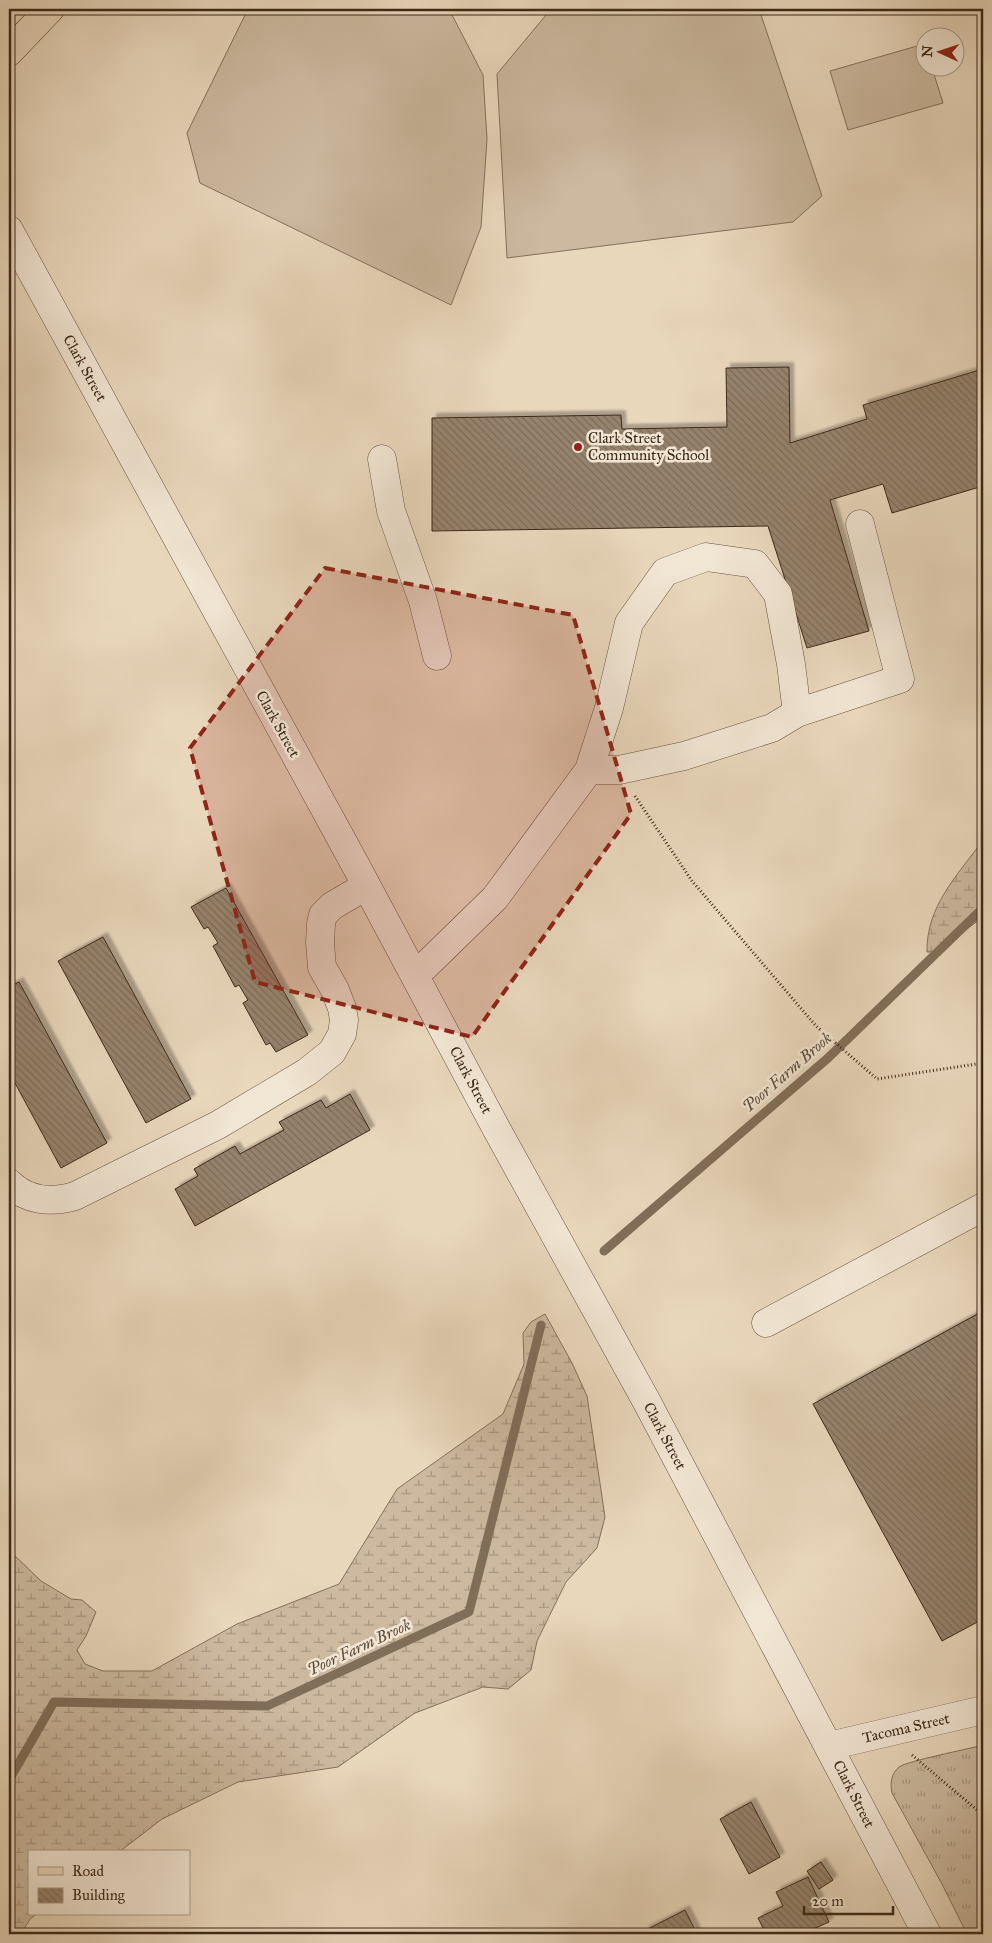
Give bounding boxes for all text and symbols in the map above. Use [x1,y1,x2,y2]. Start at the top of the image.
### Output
north arrow [914,28,964,78]
text: N [919,45,936,58]
street label: Clark Street [59,331,111,405]
place label: Clark Street Community School [588,429,710,464]
marker: Clark Street Community School [572,441,584,453]
street label: Clark Street [252,687,304,761]
water label: Poor Farm Brook [739,1028,835,1116]
street label: Clark Street [446,1043,497,1117]
street label: Clark Street [640,1399,691,1473]
water label: Poor Farm Brook [304,1615,414,1679]
street label: Tacoma Street [861,1709,952,1747]
street label: Clark Street [829,1757,879,1831]
legend [28,1850,190,1916]
text: Road [72,1862,104,1880]
scale bar [804,1883,893,1915]
text: Building [72,1886,126,1904]
text: 20 m [812,1892,844,1910]

